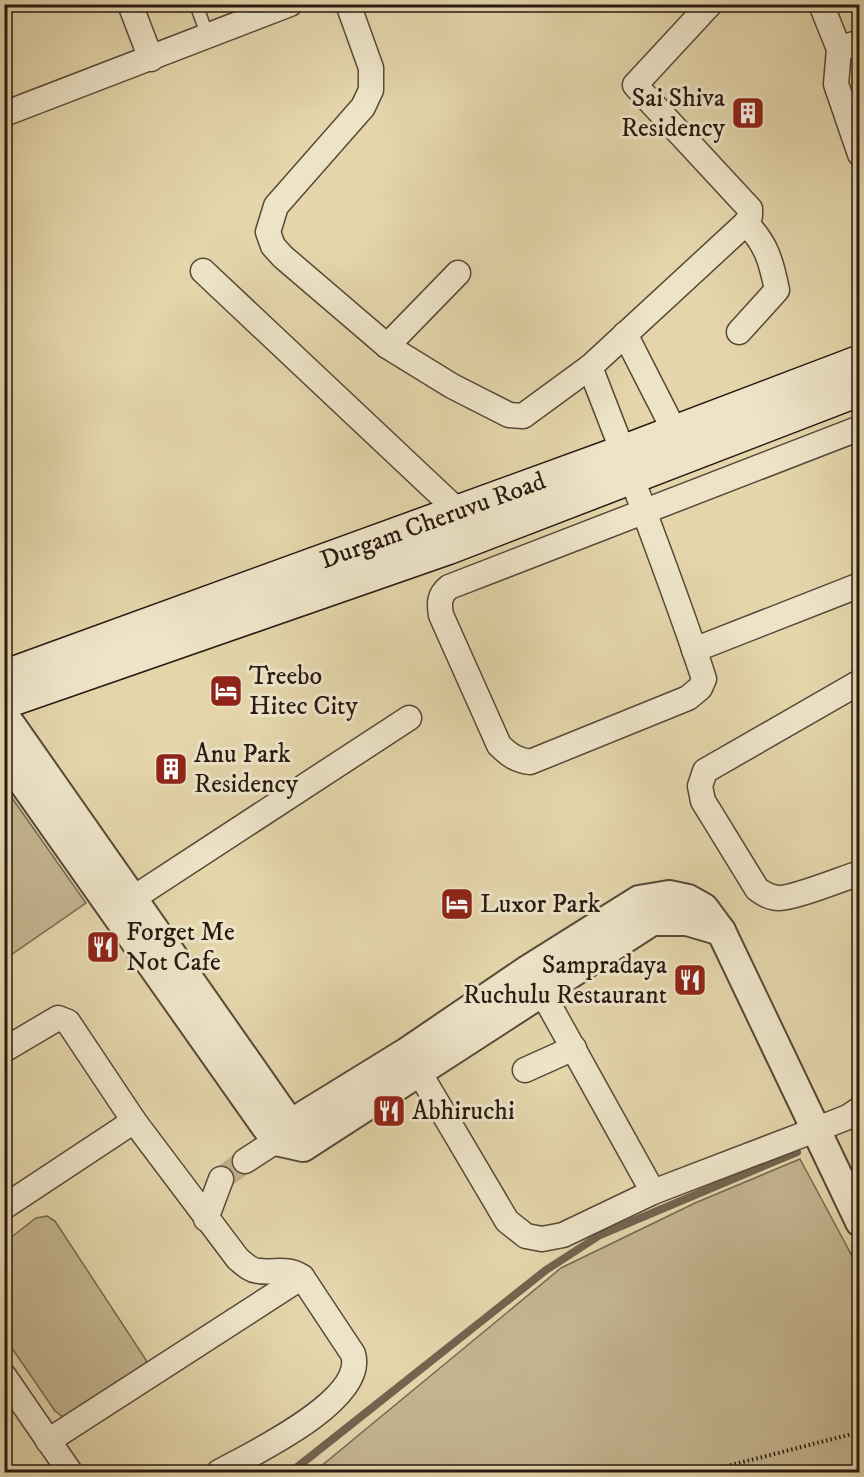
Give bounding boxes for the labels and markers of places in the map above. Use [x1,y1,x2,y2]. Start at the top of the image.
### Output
place label: Sai Shiva Residency [621,82,726,145]
building icon: Sai Shiva Residency [730,95,766,131]
place label: Treebo Hitec City [249,660,358,723]
hotel icon: Treebo Hitec City [208,673,244,709]
place label: Anu Park Residency [194,738,299,801]
building icon: Anu Park Residency [153,751,189,787]
hotel icon: Luxor Park [439,886,475,922]
place label: Luxor Park [480,888,600,921]
place label: Forget Me Not Cafe [126,916,235,979]
restaurant icon: Forget Me Not Cafe [85,929,121,965]
place label: Sampradaya Ruchulu Restaurant [463,949,667,1012]
restaurant icon: Sampradaya Ruchulu Restaurant [672,962,708,998]
restaurant icon: Abhiruchi [371,1093,407,1129]
place label: Abhiruchi [412,1095,515,1128]

